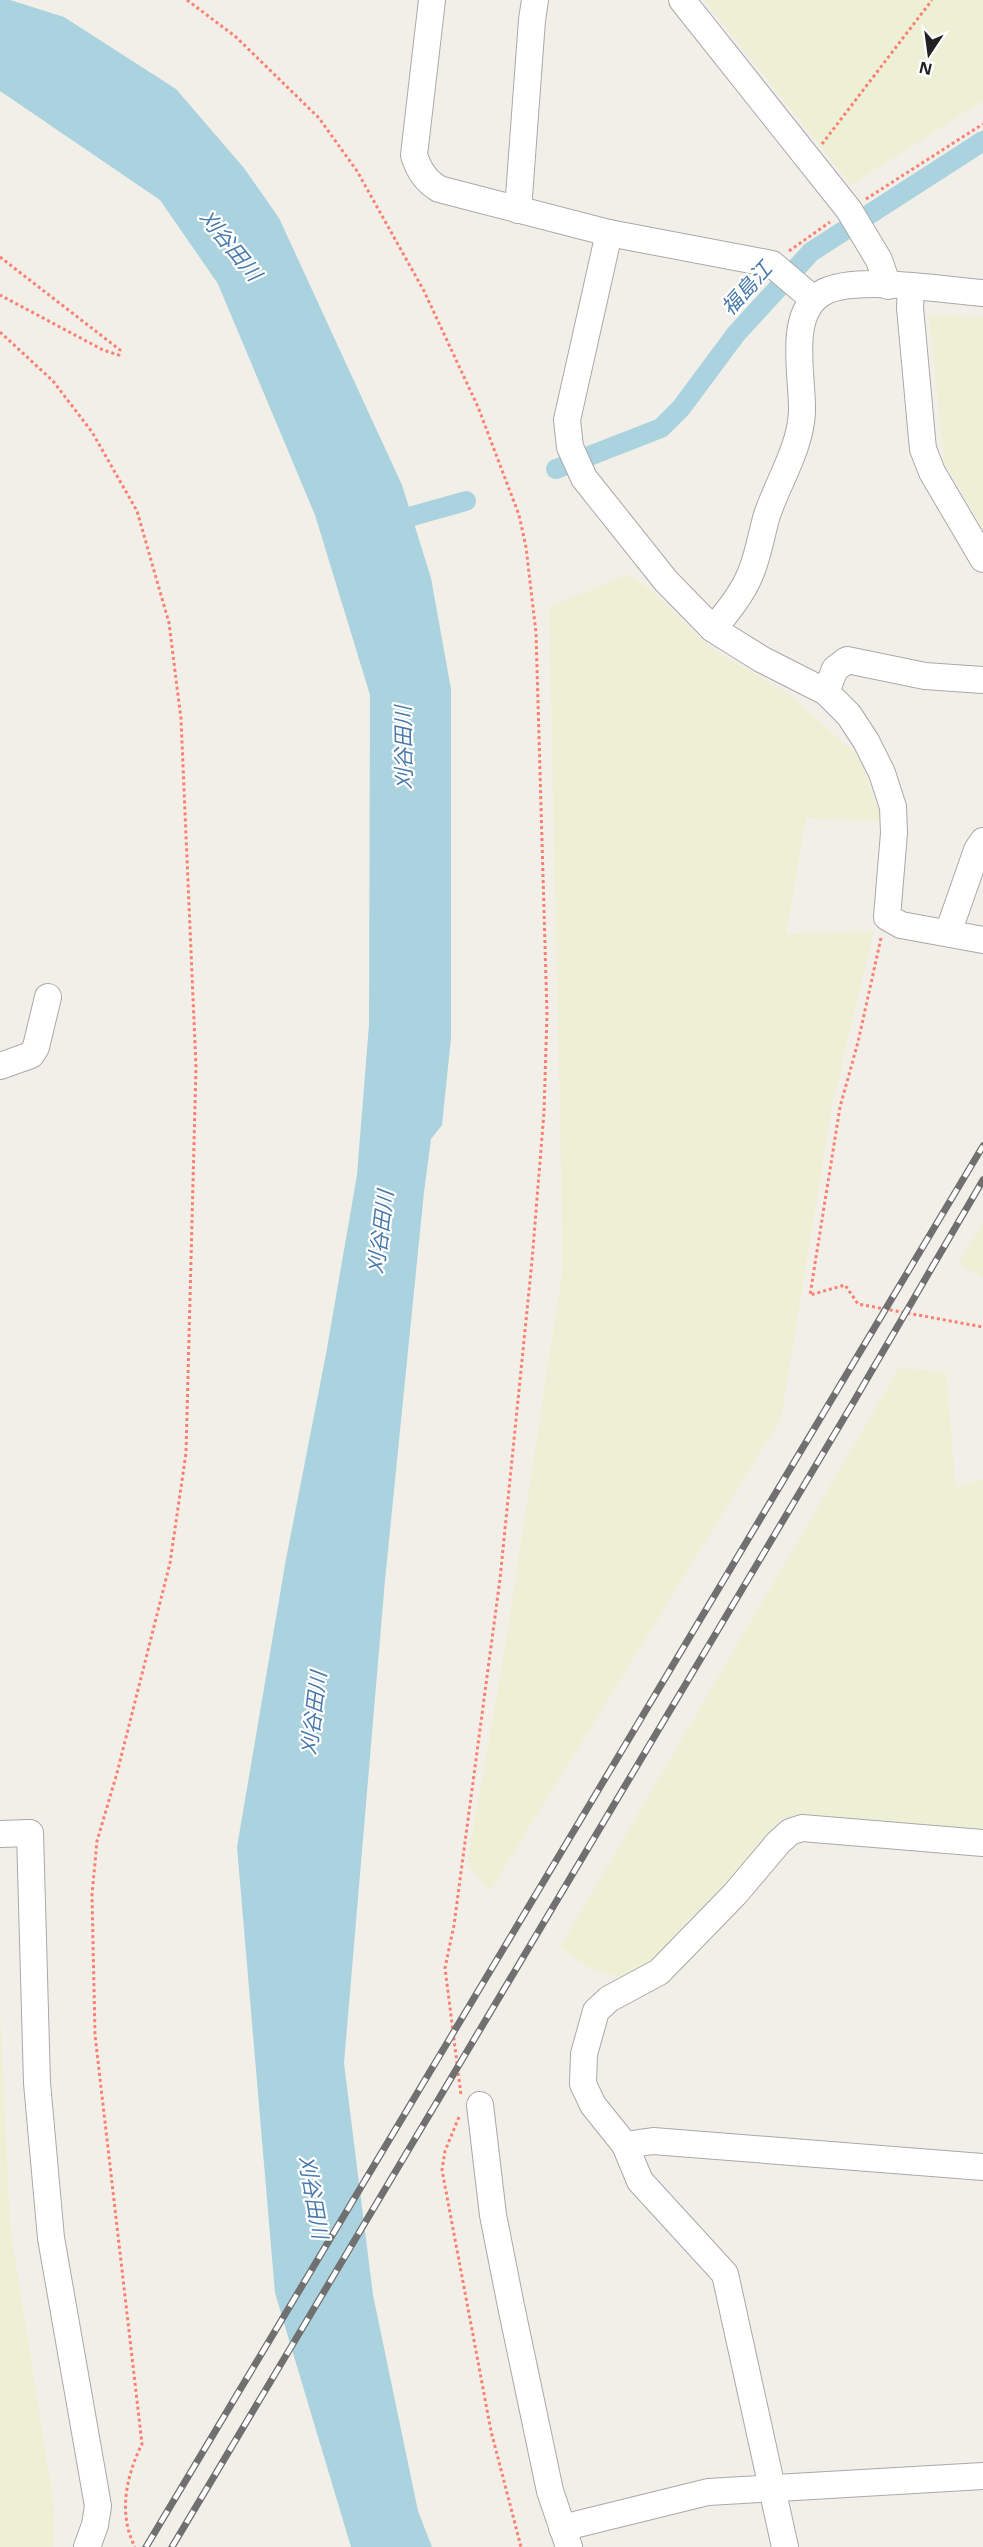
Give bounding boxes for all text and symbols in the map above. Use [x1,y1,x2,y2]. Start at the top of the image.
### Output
north arrow [899,24,959,84]
text: N [917,56,934,81]
water label: 刈谷田川 [194,204,270,288]
water label: 福島江 [715,254,779,321]
water label: 刈谷田川 [388,704,418,790]
water label: 刈谷田川 [361,1187,399,1275]
water label: 刈谷田川 [294,1668,332,1756]
water label: 刈谷田川 [293,2153,335,2243]

